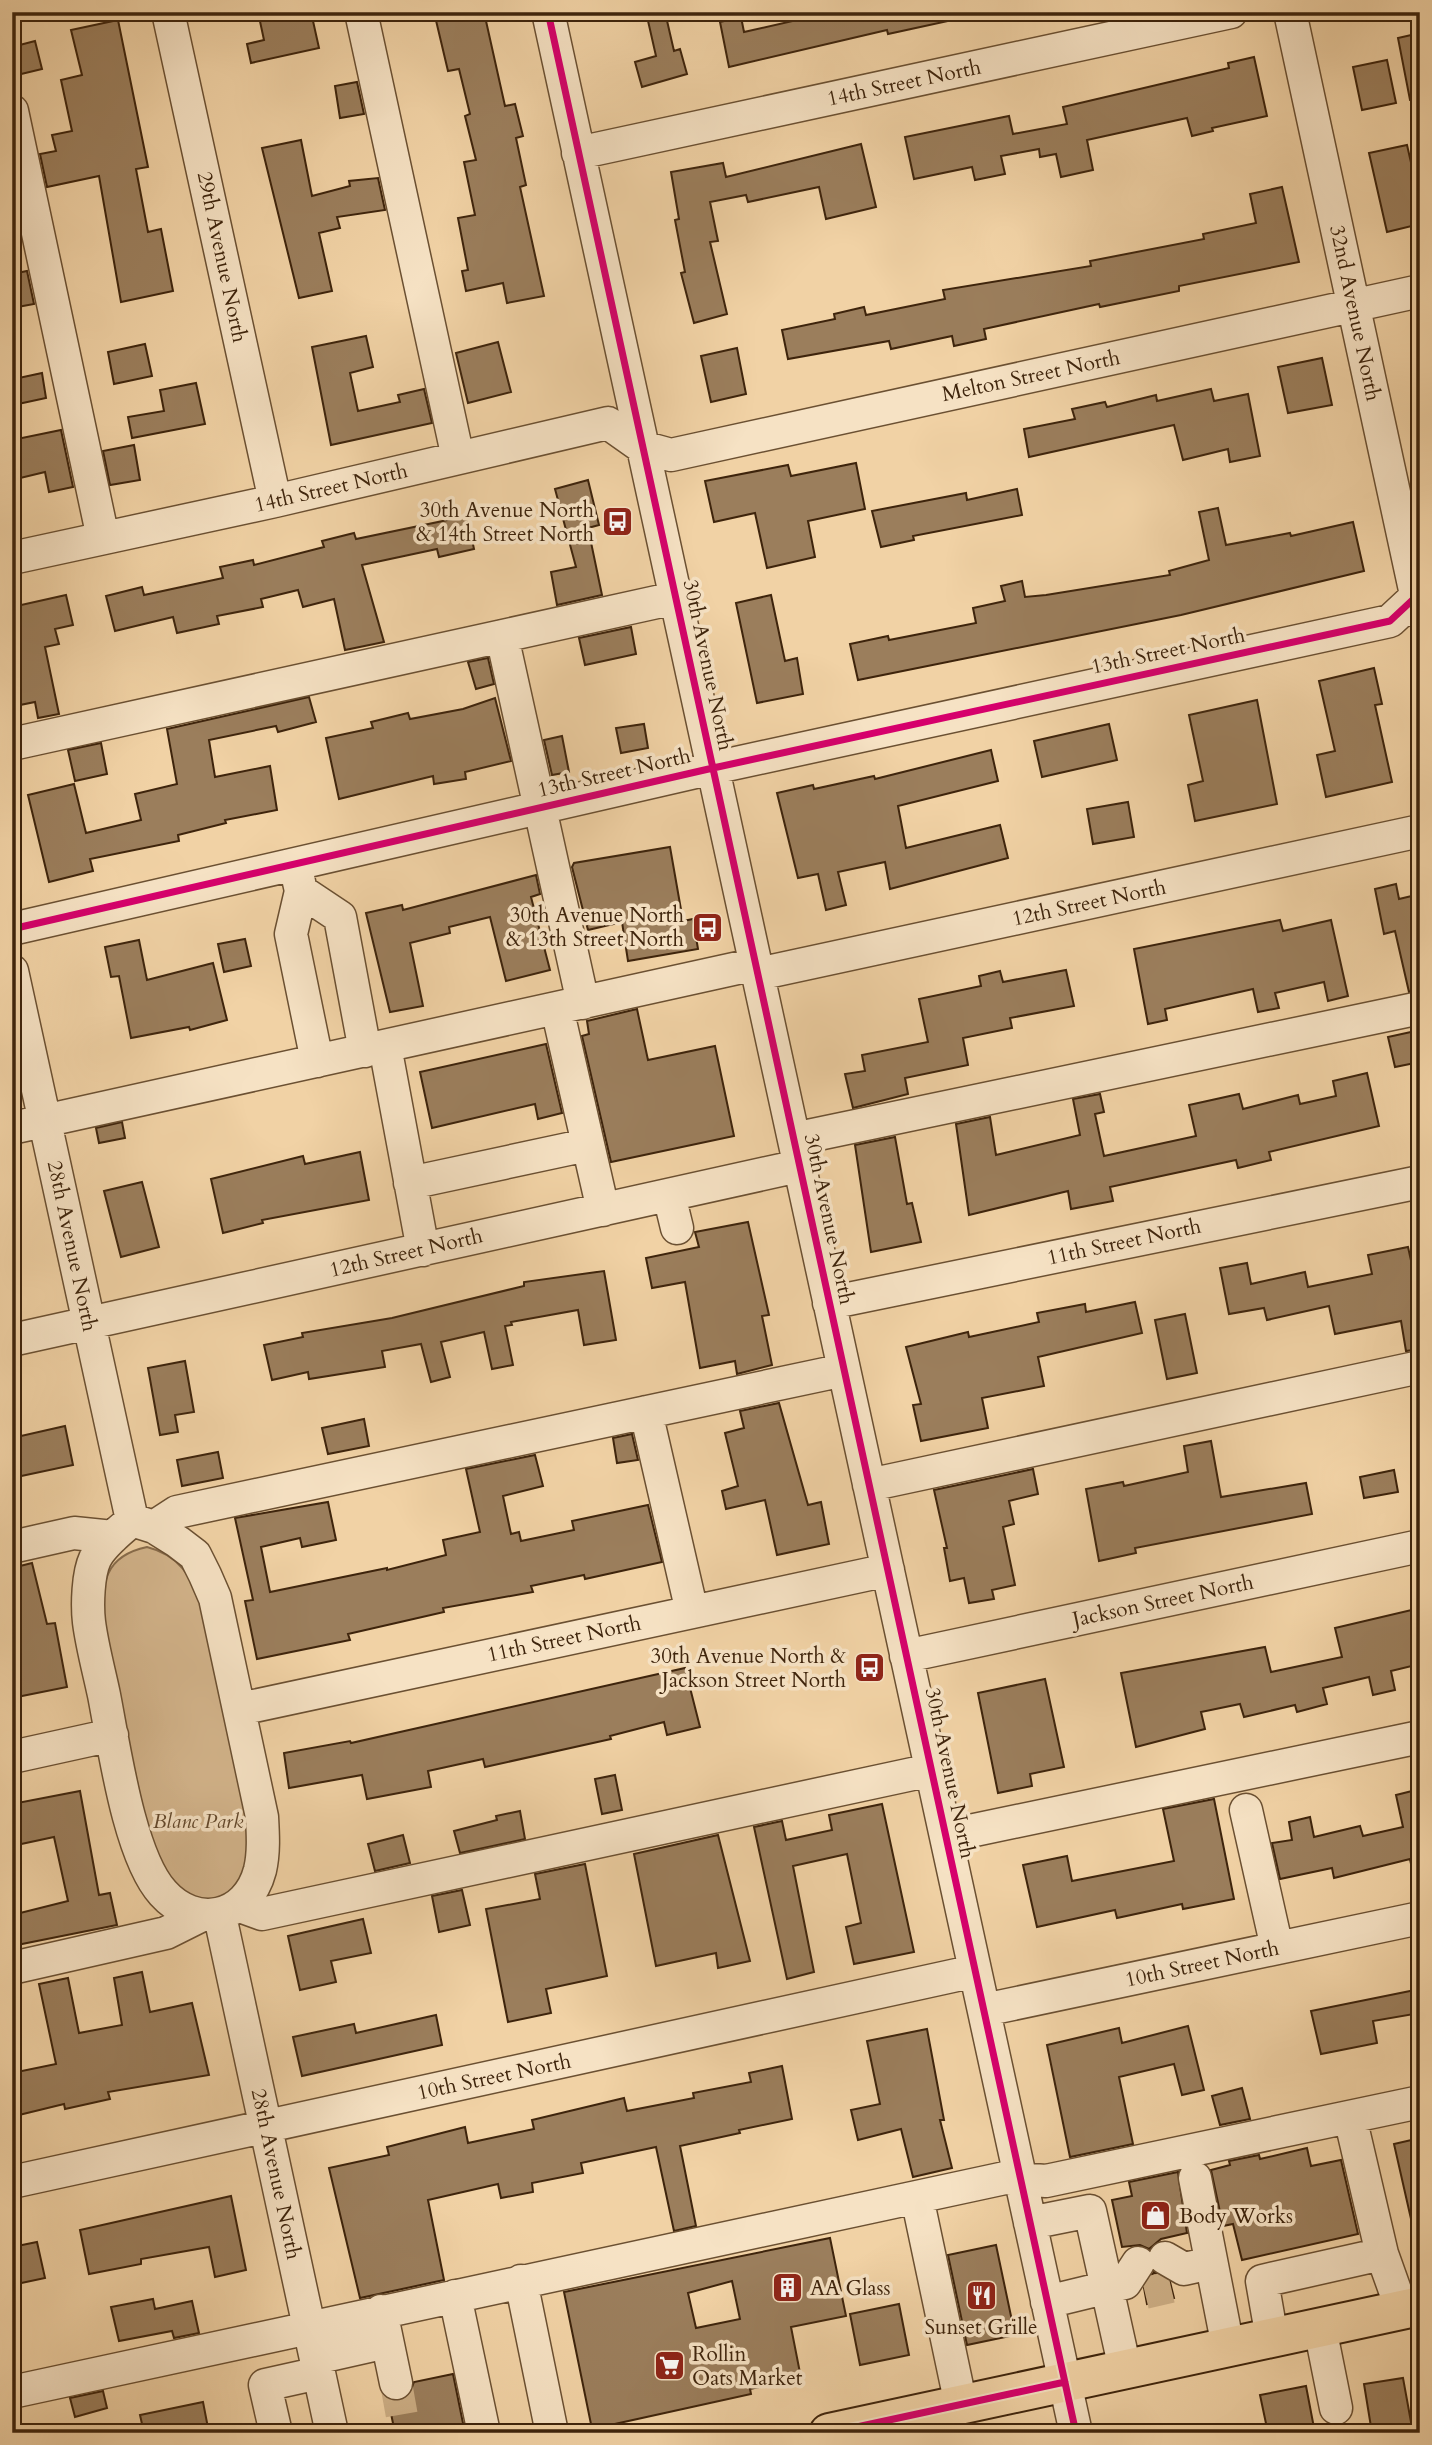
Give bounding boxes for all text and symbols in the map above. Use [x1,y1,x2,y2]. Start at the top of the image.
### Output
street label: 14th Street North [824,52,984,113]
street label: 29th Avenue North [190,169,254,346]
street label: 32nd Avenue North [1322,222,1388,404]
street label: Melton Street North [939,343,1123,409]
street label: 14th Street North [251,456,411,520]
place label: 30th Avenue North & 14th Street North [416,496,594,549]
bus stop icon: 30th Avenue North & 14th Street North [600,505,634,539]
street label: 30th Avenue North [676,577,740,754]
street label: 13th Street North [1088,620,1248,681]
street label: 13th Street North [534,741,694,805]
street label: 12th Street North [1009,872,1169,933]
place label: 30th Avenue North & 13th Street North [506,901,684,954]
bus stop icon: 30th Avenue North & 13th Street North [690,910,724,944]
street label: 30th Avenue North [797,1131,861,1308]
street label: 28th Avenue North [40,1158,104,1335]
street label: 11th Street North [1044,1211,1204,1272]
street label: 12th Street North [326,1221,486,1285]
street label: Jackson Street North [1067,1568,1257,1635]
street label: 11th Street North [484,1608,644,1669]
place label: 30th Avenue North & Jackson Street North [651,1642,846,1695]
bus stop icon: 30th Avenue North & Jackson Street North [852,1651,886,1685]
street label: 30th Avenue North [918,1685,982,1862]
park label: Blanc Park [153,1807,244,1836]
street label: 10th Street North [1122,1933,1282,1994]
street label: 10th Street North [414,2046,574,2107]
street label: 28th Avenue North [244,2086,308,2263]
shop icon: Body Works [1139,2199,1173,2233]
place label: Body Works [1179,2202,1293,2231]
building icon: AA Glass [770,2271,804,2305]
place label: AA Glass [810,2274,891,2303]
restaurant icon: Sunset Grille [964,2278,998,2312]
place label: Sunset Grille [924,2313,1038,2342]
place label: Rollin Oats Market [692,2340,803,2393]
supermarket icon: Rollin Oats Market [652,2349,686,2383]

